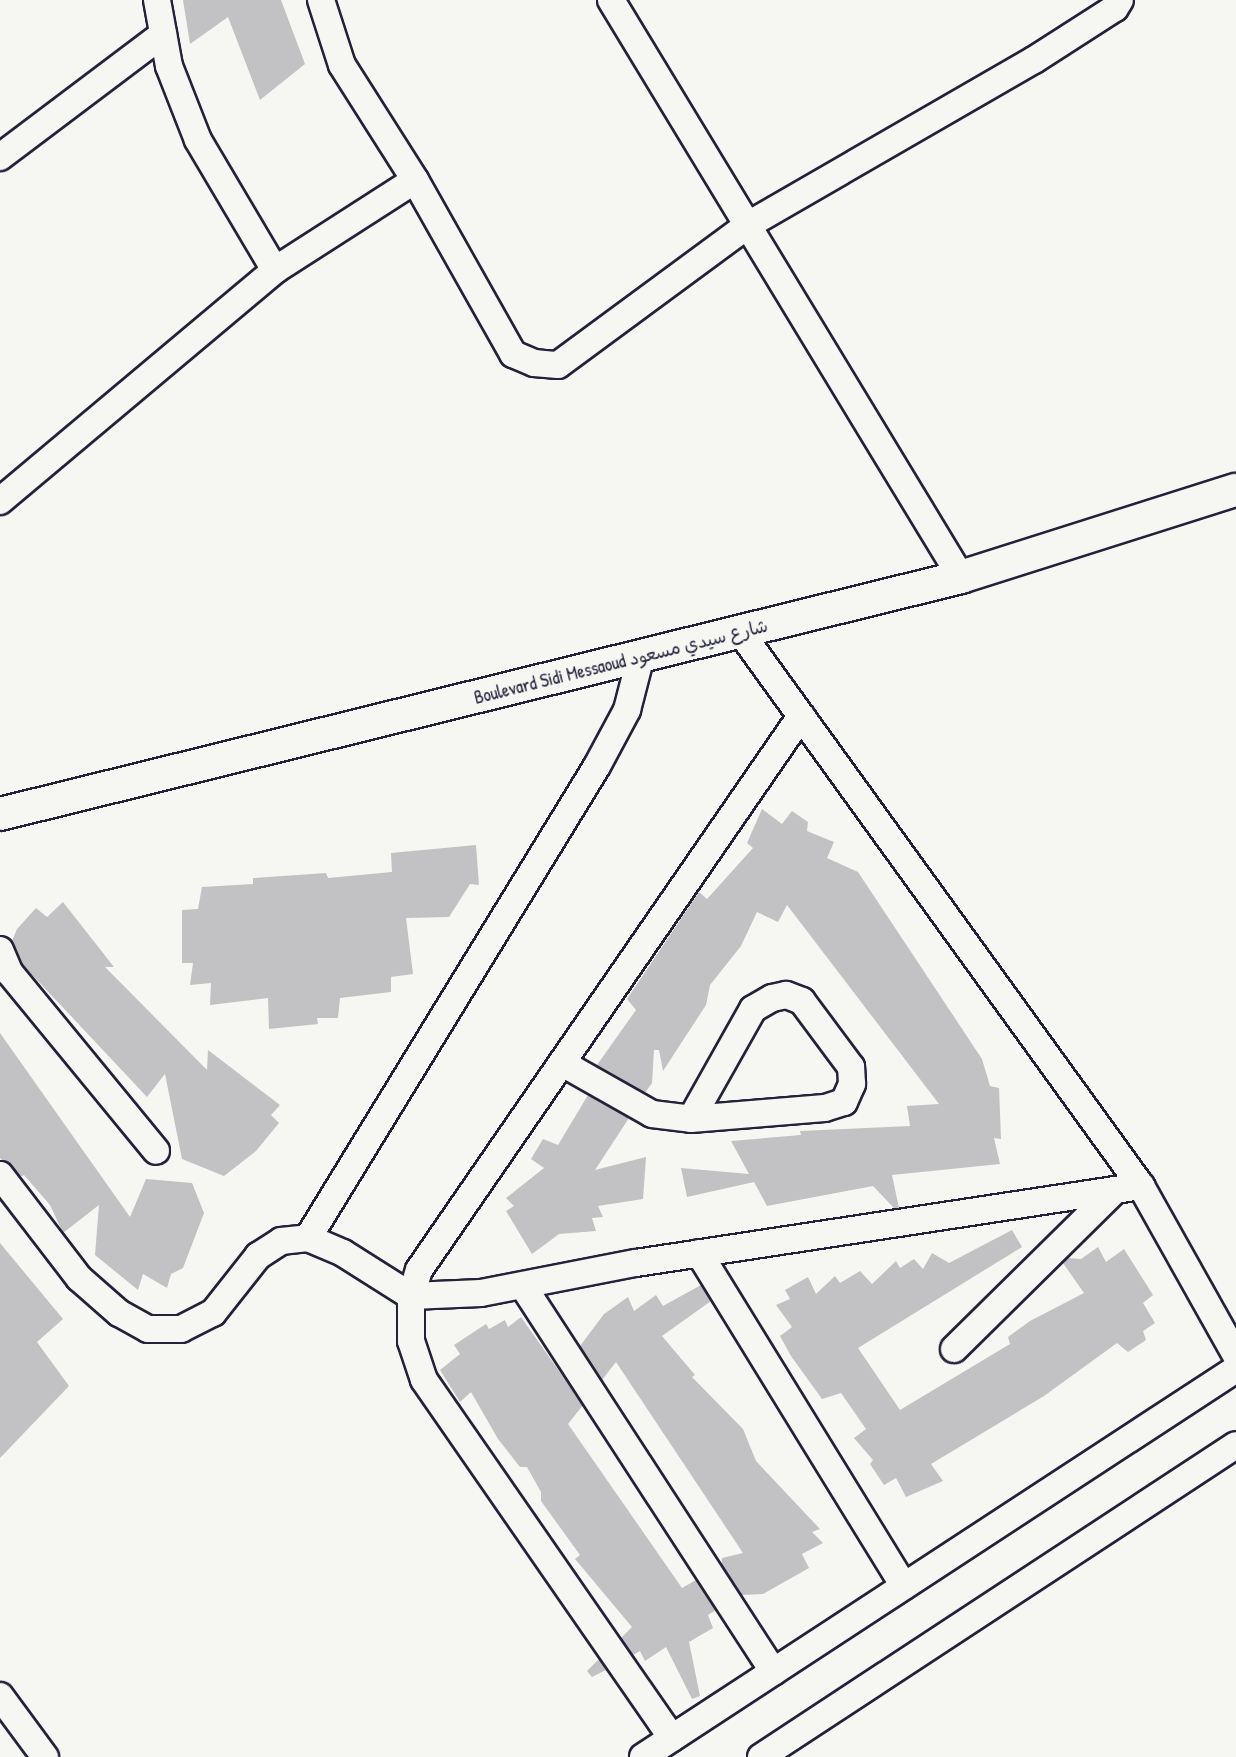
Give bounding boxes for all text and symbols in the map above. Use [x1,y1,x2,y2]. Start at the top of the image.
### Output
street label: Boulevard Sidi Messaoud شارع سيدي مسعود [472,615,770,709]

